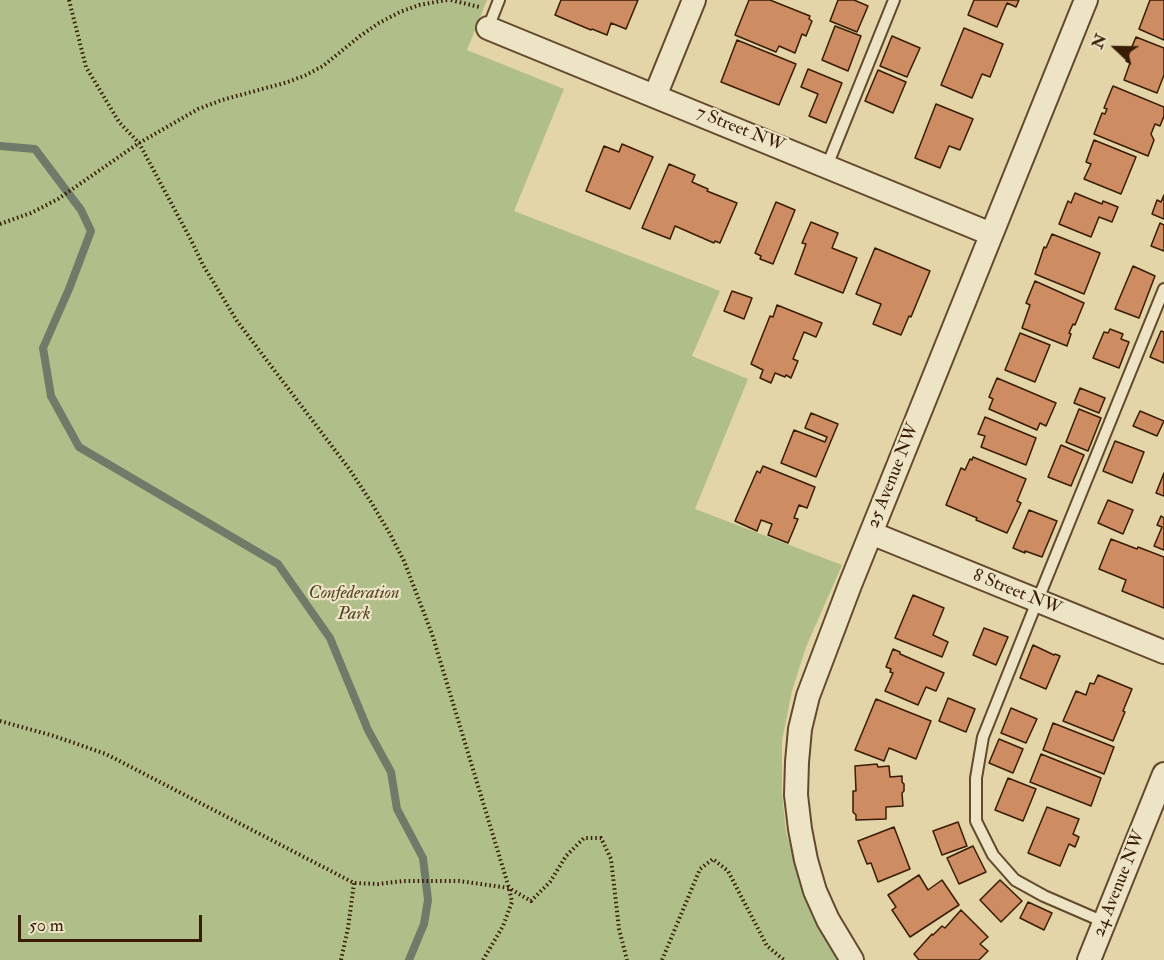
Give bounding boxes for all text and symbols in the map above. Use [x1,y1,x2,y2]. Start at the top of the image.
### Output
north arrow [1086,18,1146,78]
text: N [1087,31,1111,52]
street label: 7 Street NW [693,102,787,158]
street label: 25 Avenue NW [863,420,925,532]
street label: 8 Street NW [969,565,1065,621]
park label: Confederation Park [308,583,400,626]
street label: 24 Avenue NW [1089,828,1151,940]
scale bar [21,903,206,941]
text: 50 m [29,914,64,937]

